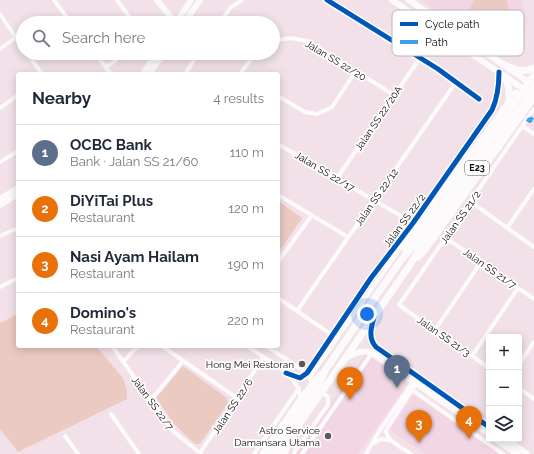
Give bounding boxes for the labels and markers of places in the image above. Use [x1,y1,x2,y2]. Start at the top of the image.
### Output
pin: 1 [384,355,410,388]
place label: Hong Mei Restoran [206,359,294,370]
marker: Hong Mei Restoran [297,359,307,369]
pin: 2 [337,367,363,400]
pin: 4 [456,406,482,439]
pin: 3 [406,410,432,443]
place label: Astro Service Damansara Utama [234,425,320,448]
marker: Astro Service Damansara Utama [323,431,333,441]

